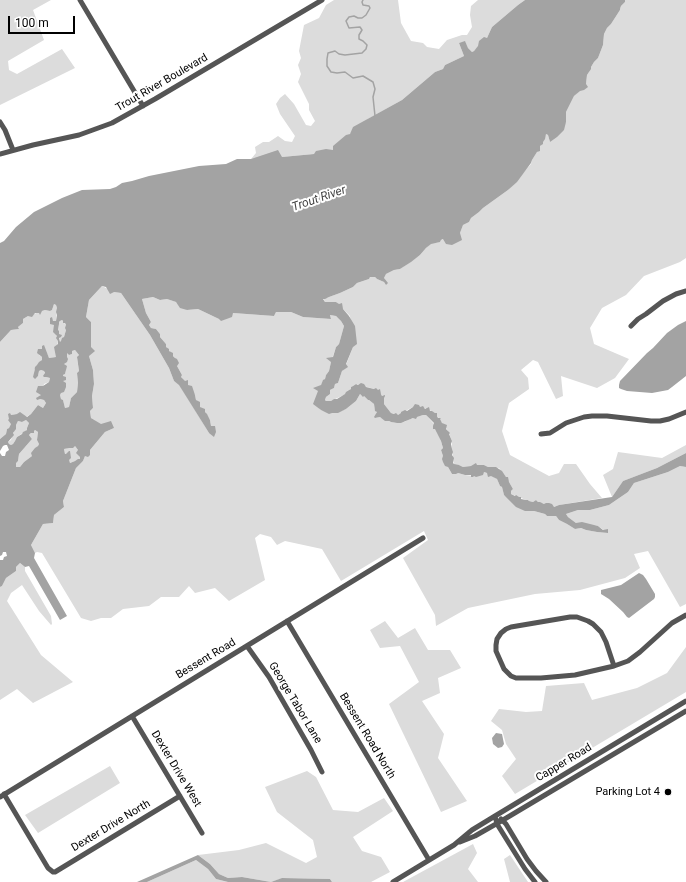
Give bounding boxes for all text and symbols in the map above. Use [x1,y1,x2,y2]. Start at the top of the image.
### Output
scale bar [10,8,77,34]
text: 100 m [15,16,49,30]
street label: Trout River Boulevard [114,51,210,115]
water label: Trout River [290,183,348,215]
street label: Bessent Road [174,636,238,682]
street label: George Tabor Lane [265,660,325,746]
street label: Bessent Road North [336,691,398,781]
street label: Dexter Drive West [148,729,204,809]
street label: Capper Road [534,741,594,785]
place label: Parking Lot 4 [595,785,660,799]
marker: Parking Lot 4 [663,787,673,797]
street label: Dexter Drive North [69,797,153,855]

